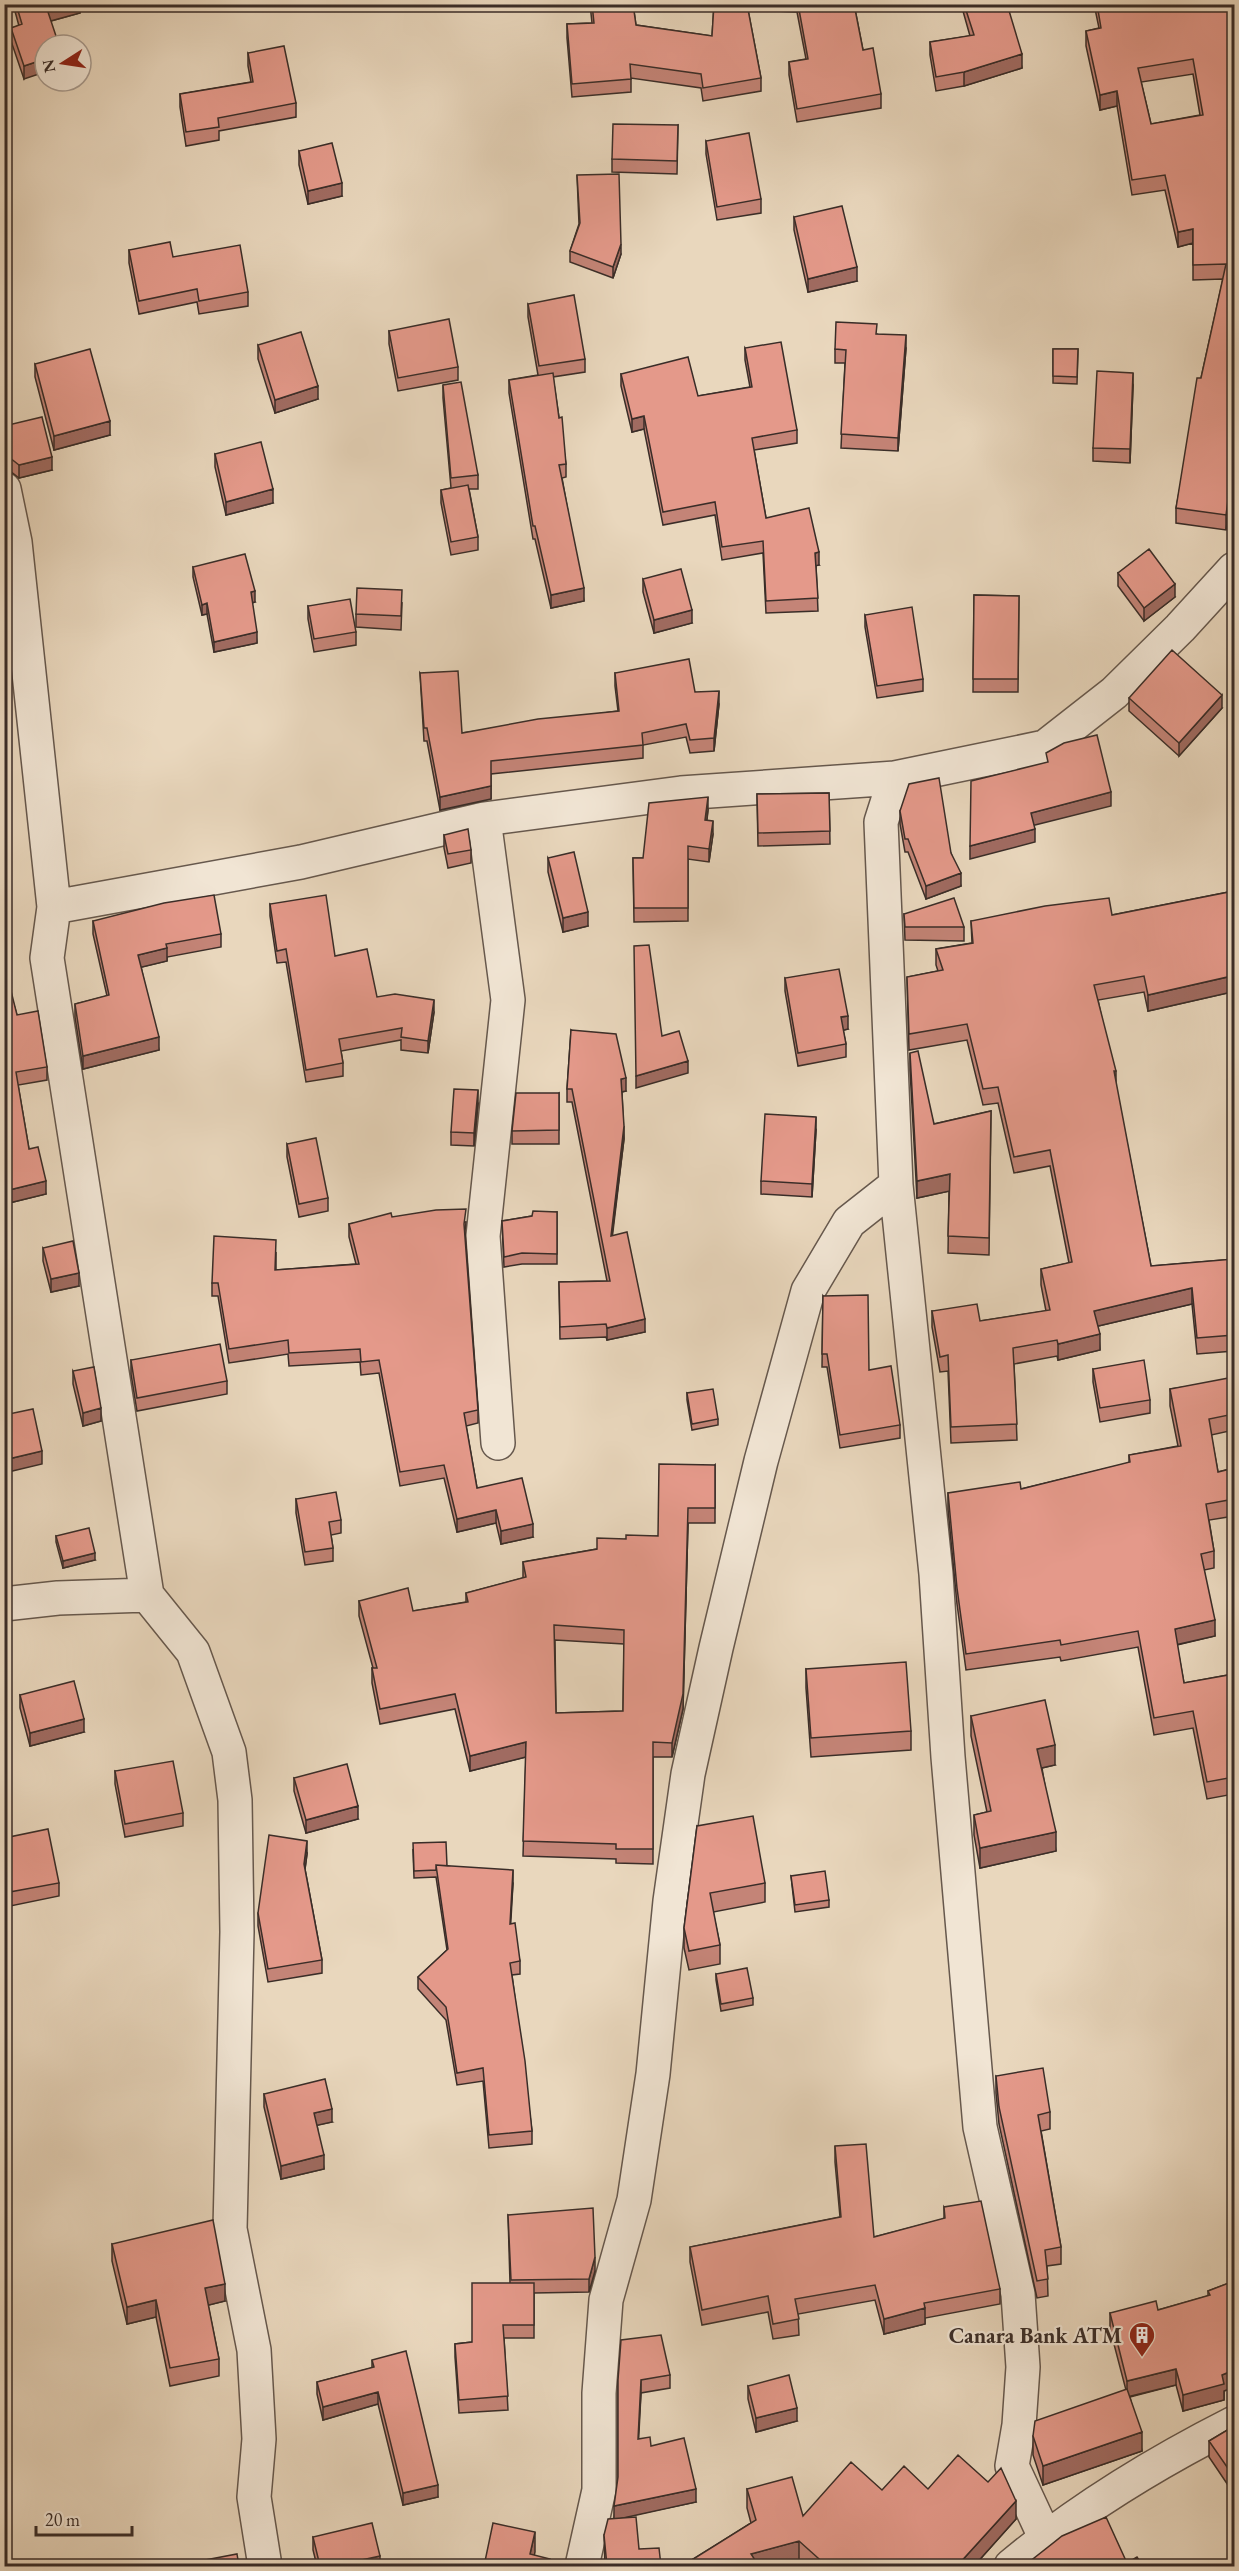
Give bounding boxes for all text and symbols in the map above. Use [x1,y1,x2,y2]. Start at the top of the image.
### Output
north arrow [33,33,93,93]
text: N [37,57,60,75]
building icon: Canara Bank ATM [1127,2320,1157,2358]
place label: Canara Bank ATM [949,2321,1122,2350]
scale bar [36,2499,132,2537]
text: 20 m [45,2508,80,2531]

